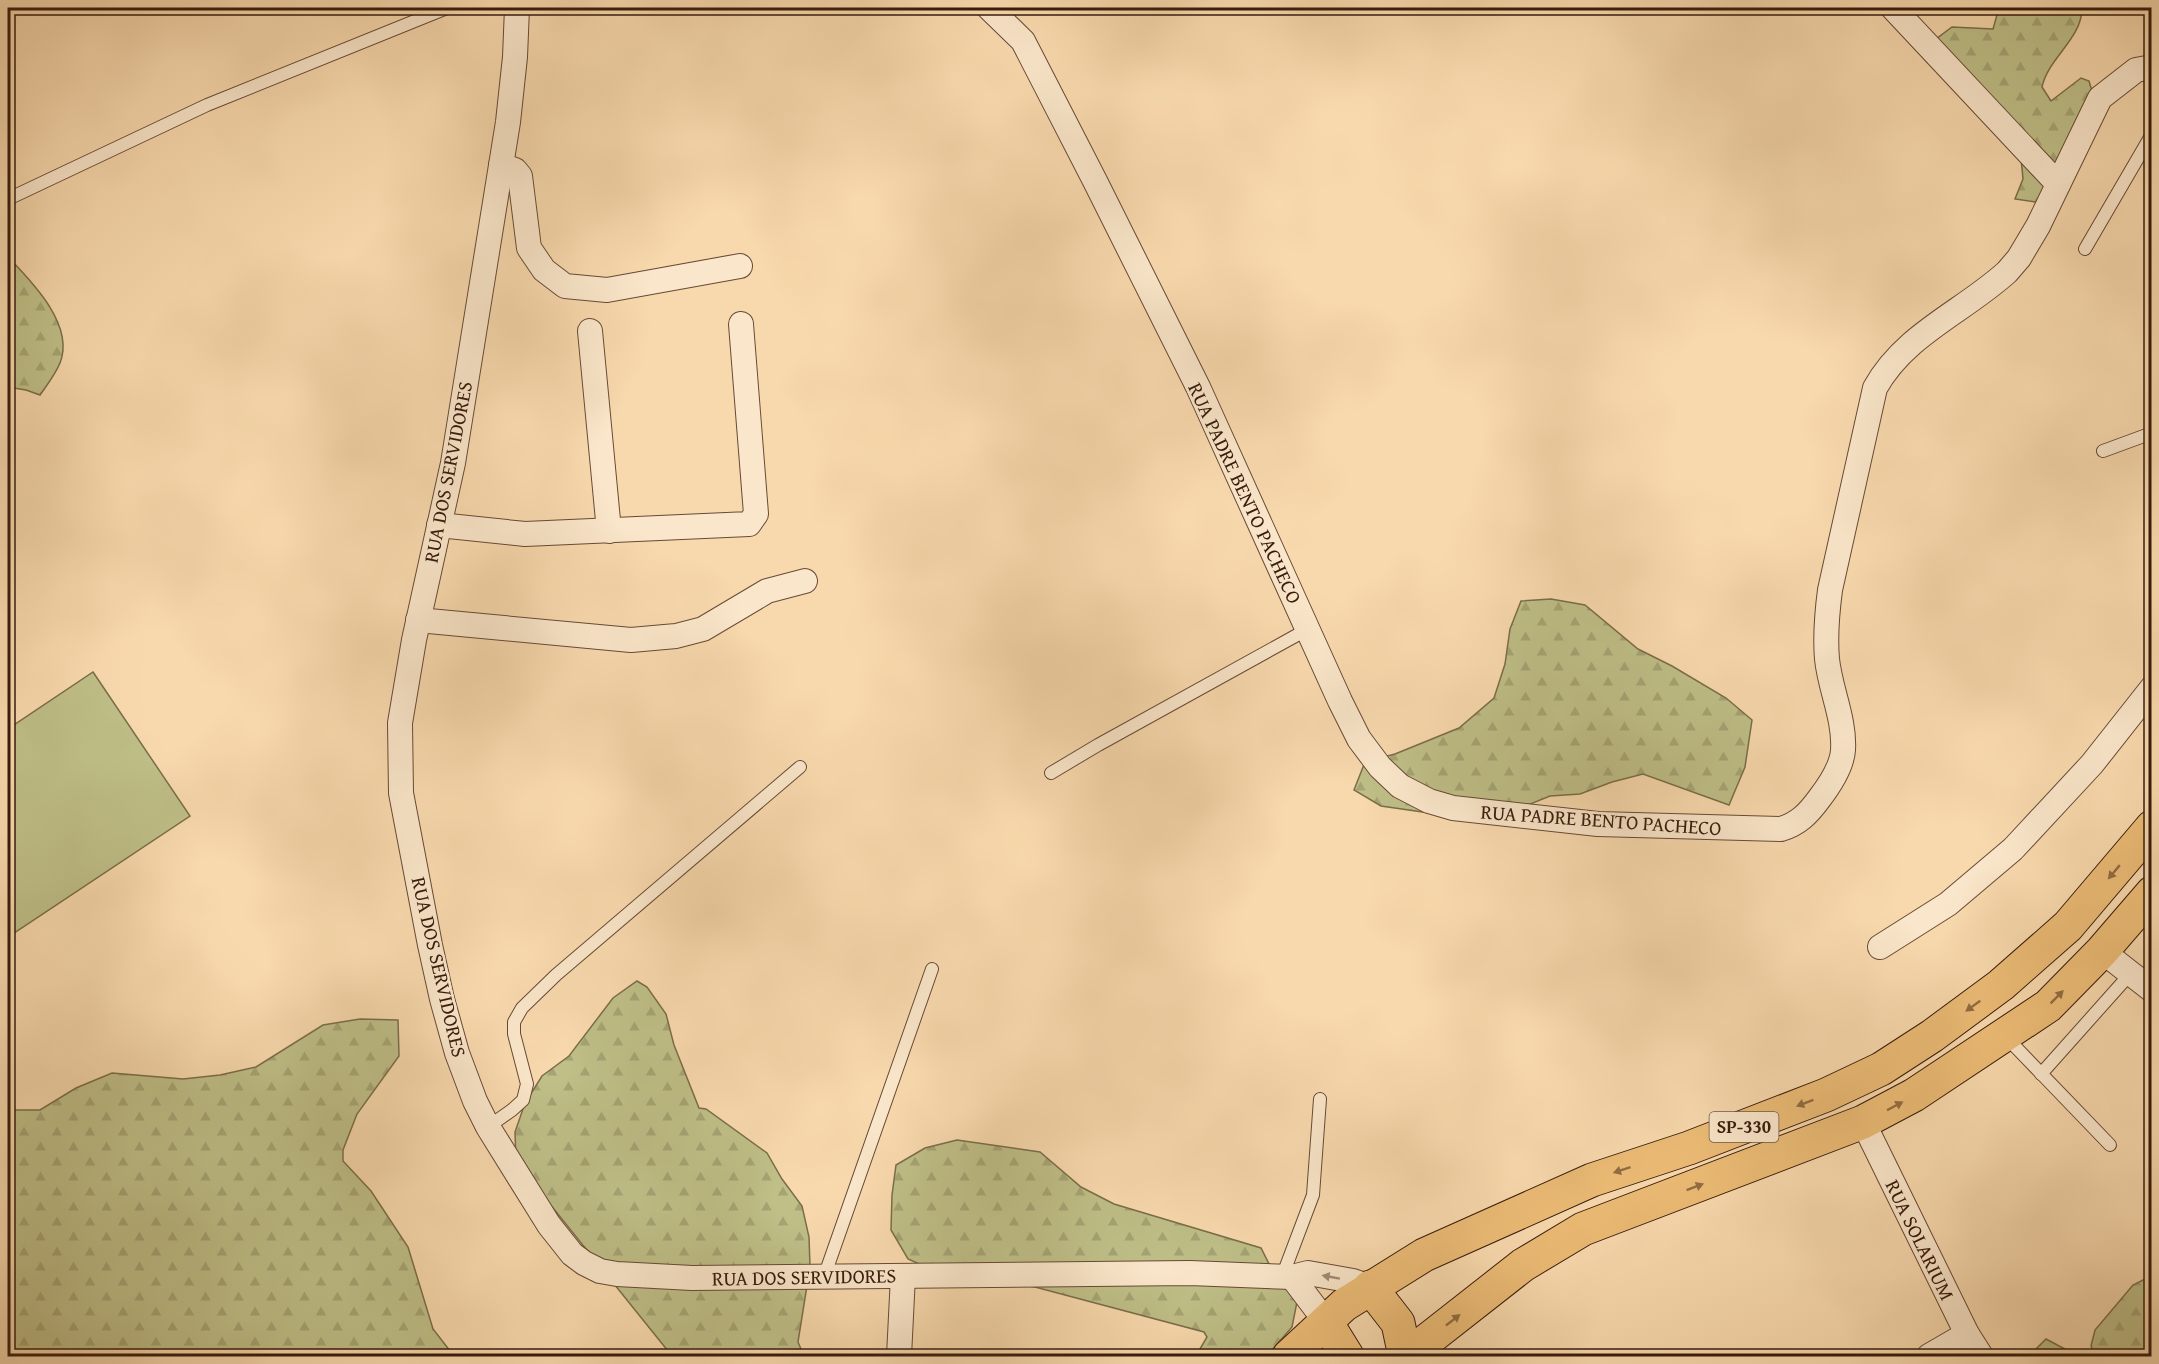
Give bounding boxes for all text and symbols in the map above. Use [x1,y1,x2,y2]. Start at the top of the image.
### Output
street label: RUA PADRE BENTO PACHECO [1181,377,1310,608]
street label: RUA DOS SERVIDORES [416,379,479,565]
street label: RUA PADRE BENTO PACHECO [1480,797,1722,842]
one-way arrow [2108,864,2121,879]
street label: RUA DOS SERVIDORES [405,874,474,1060]
one-way arrow [2049,991,2063,1005]
one-way arrow [1965,1000,1981,1012]
one-way arrow [1796,1099,1814,1108]
one-way arrow [1886,1101,1904,1111]
road number: SP-330 [1710,1112,1778,1142]
one-way arrow [1613,1166,1631,1175]
street label: RUA SOLARIUM [1879,1174,1962,1305]
one-way arrow [1686,1182,1704,1192]
street label: RUA DOS SERVIDORES [712,1260,896,1293]
one-way arrow [1321,1272,1340,1281]
one-way arrow [1445,1315,1460,1327]

